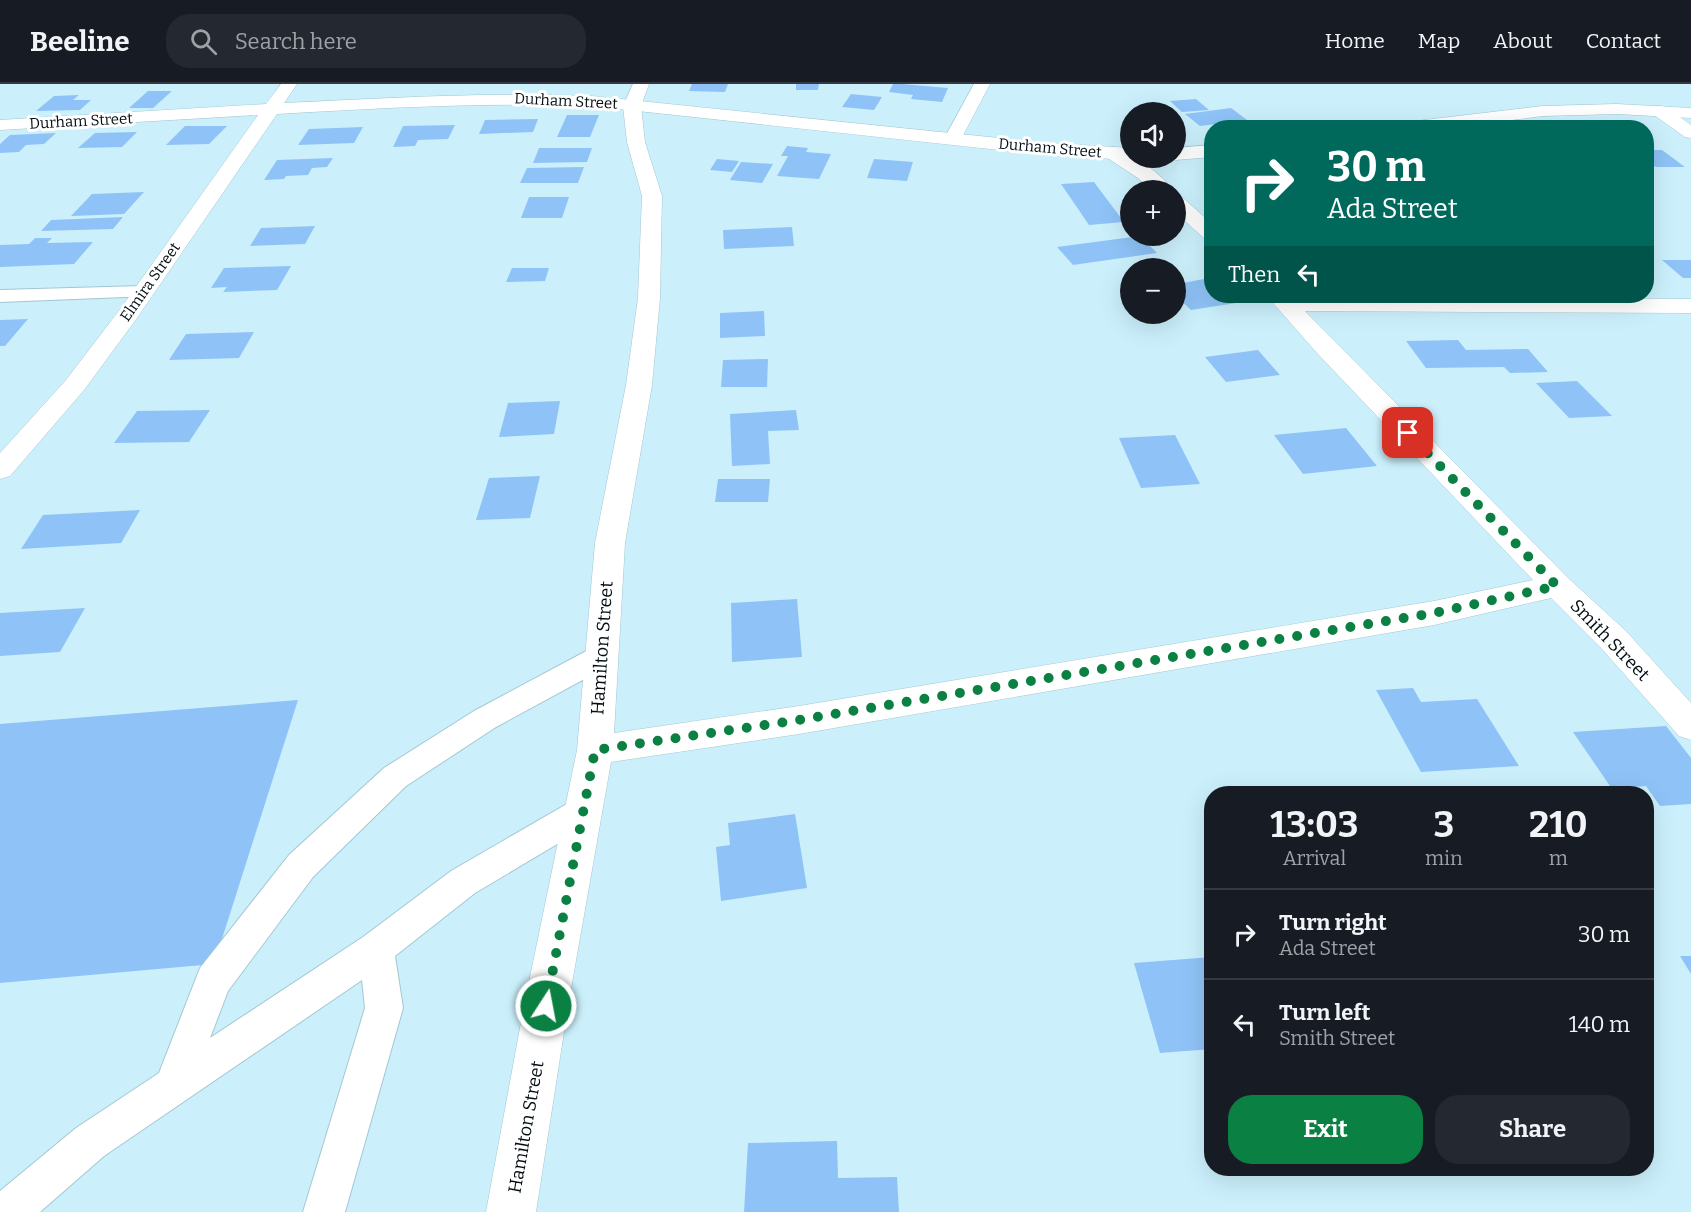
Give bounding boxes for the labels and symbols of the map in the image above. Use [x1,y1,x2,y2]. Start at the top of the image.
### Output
street label: Durham Street [514,89,619,113]
street label: Durham Street [29,109,134,133]
street label: Durham Street [998,135,1103,162]
street label: Elmira Street [116,239,184,325]
pin [1382,407,1433,458]
street label: Hamilton Street [586,580,618,716]
street label: Smith Street [1566,595,1655,686]
position arrow [514,974,578,1038]
street label: Hamilton Street [504,1059,549,1195]

